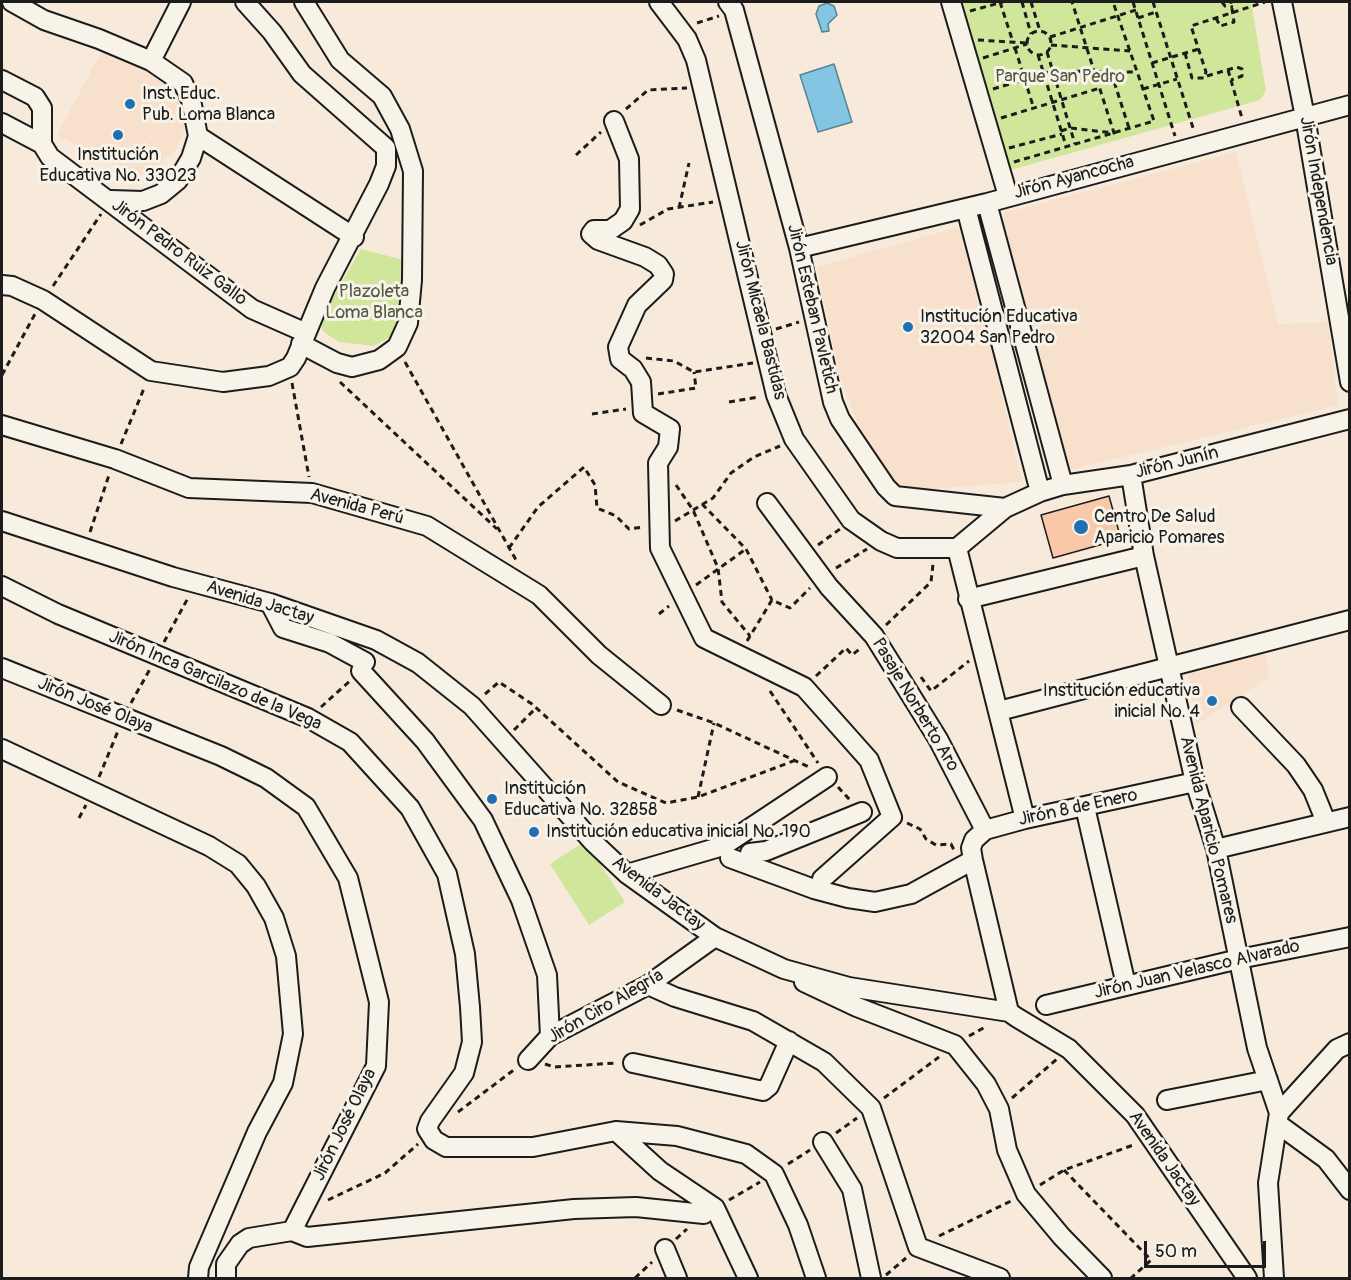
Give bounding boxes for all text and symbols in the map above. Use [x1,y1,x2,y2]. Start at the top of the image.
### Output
park label: Parque San Pedro [995,66,1125,88]
place label: Inst. Educ. Pub. Loma Blanca [142,83,275,125]
marker: Inst. Educ. Pub. Loma Blanca [123,97,137,111]
street label: Jirón Independencia [1294,115,1342,267]
marker: Institución Educativa No. 33023 [111,128,125,142]
place label: Institución Educativa No. 33023 [39,144,197,186]
street label: Jirón Ayancocha [1011,152,1137,204]
street label: Jirón Pedro Ruiz Gallo [107,195,251,311]
street label: Jirón Esteban Pavletich [782,222,842,396]
street label: Jirón Micaela Bastidas [730,238,790,402]
park label: Plazoleta Loma Blanca [325,281,423,324]
place label: Institución Educativa 32004 San Pedro [920,306,1078,348]
marker: Institución Educativa 32004 San Pedro [901,320,915,334]
street label: Jirón Junín [1133,442,1221,484]
street label: Avenida Perú [308,484,406,530]
place label: Centro De Salud Aparicio Pomares [1094,506,1224,548]
marker: Centro De Salud Aparicio Pomares [1072,518,1090,536]
street label: Avenida Jactay [204,576,316,630]
street label: Jirón Inca Garcilazo de la Vega [105,626,325,736]
street label: Pasaje Norberto Aro [867,634,963,776]
street label: Jirón José Olaya [34,673,156,739]
place label: Institución educativa inicial No. 4 [1043,680,1200,722]
marker: Institución educativa inicial No. 4 [1205,694,1219,708]
street label: Avenida Aparicio Pomares [1174,734,1242,926]
place label: Institución Educativa No. 32858 [504,778,657,820]
street label: Jirón 8 de Enero [1017,785,1139,831]
marker: Institución Educativa No. 32858 [485,792,499,806]
place label: Institución educativa inicial No. 190 [546,821,811,843]
marker: Institución educativa inicial No. 190 [527,825,541,839]
street label: Avenida Jactay [607,852,709,936]
street label: Jirón Juan Velasco Alvarado [1092,936,1302,1004]
street label: Jirón Ciro Alegría [544,965,668,1049]
street label: Jirón José Olaya [309,1065,381,1185]
street label: Avenida Jactay [1123,1107,1205,1211]
scale bar [1147,1229,1268,1267]
text: 50 m [1155,1240,1197,1263]

